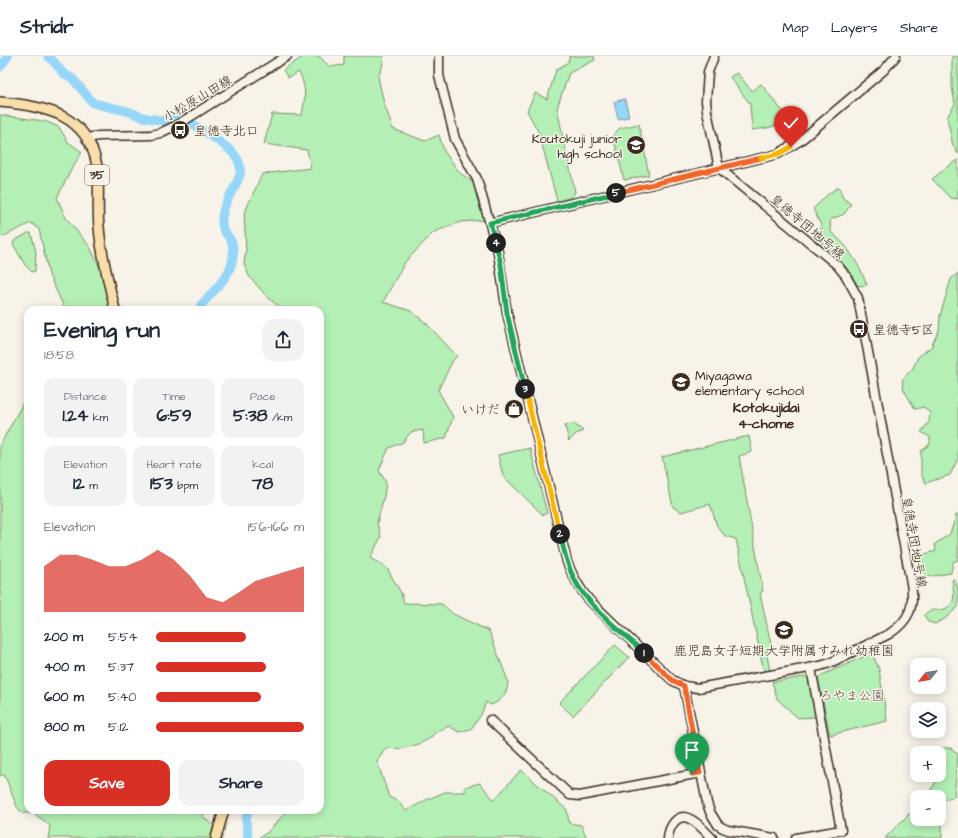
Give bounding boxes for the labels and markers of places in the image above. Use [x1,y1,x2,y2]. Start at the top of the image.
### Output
pin [774,106,808,147]
bus stop icon: 皇徳寺北口 [169,119,191,141]
place label: 皇徳寺北口 [194,122,259,140]
place label: Koutokuji junior high school [532,130,622,164]
school or university icon: Koutokuji junior high school [625,134,647,156]
pin: 5 [606,183,626,203]
pin: 4 [486,233,506,253]
bus stop icon: 皇徳寺5区 [848,318,870,340]
place label: 皇徳寺5区 [873,321,934,339]
place label: Miyagawa elementary school [695,367,804,401]
school or university icon: Miyagawa elementary school [670,371,692,393]
pin: 3 [515,379,535,399]
shop icon: いけだ [503,398,525,420]
place label: いけだ [461,401,500,419]
pin: 2 [550,524,570,544]
school or university icon: 鹿児島女子短期大学附属すみれ幼稚園 [773,619,795,641]
place label: 鹿児島女子短期大学附属すみれ幼稚園 [674,642,894,660]
pin: 1 [634,643,654,663]
pin [675,733,709,774]

